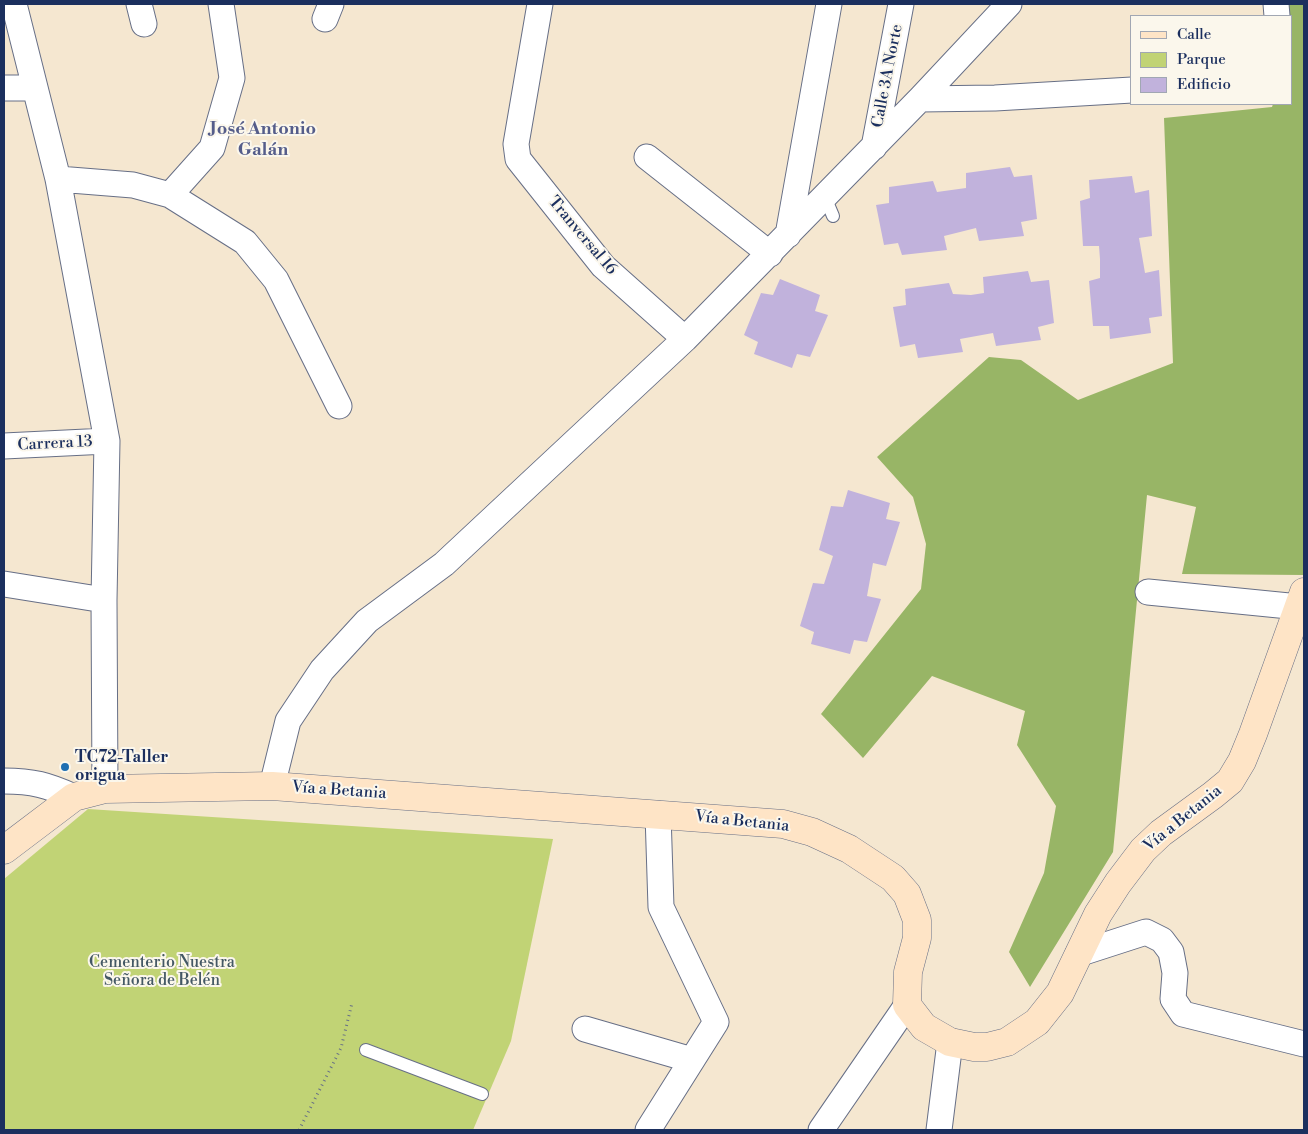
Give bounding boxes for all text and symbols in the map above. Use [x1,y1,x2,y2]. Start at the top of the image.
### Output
legend [1130,15,1293,105]
street label: Calle 3A Norte [869,23,907,129]
text: Calle [1177,25,1211,44]
text: Parque [1177,50,1226,69]
text: Edificio [1177,75,1231,94]
district label: José Antonio Galán [210,119,316,162]
street label: Tranversal 16 [544,193,620,279]
street label: Carrera 13 [17,432,93,456]
place label: TC72-Taller origua [75,748,168,786]
marker: TC72-Taller origua [59,761,71,773]
street label: Vía a Betania [291,778,387,804]
street label: Vía a Betania [1140,782,1226,856]
street label: Vía a Betania [694,807,790,837]
park label: Cementerio Nuestra Señora de Belén [89,953,235,991]

